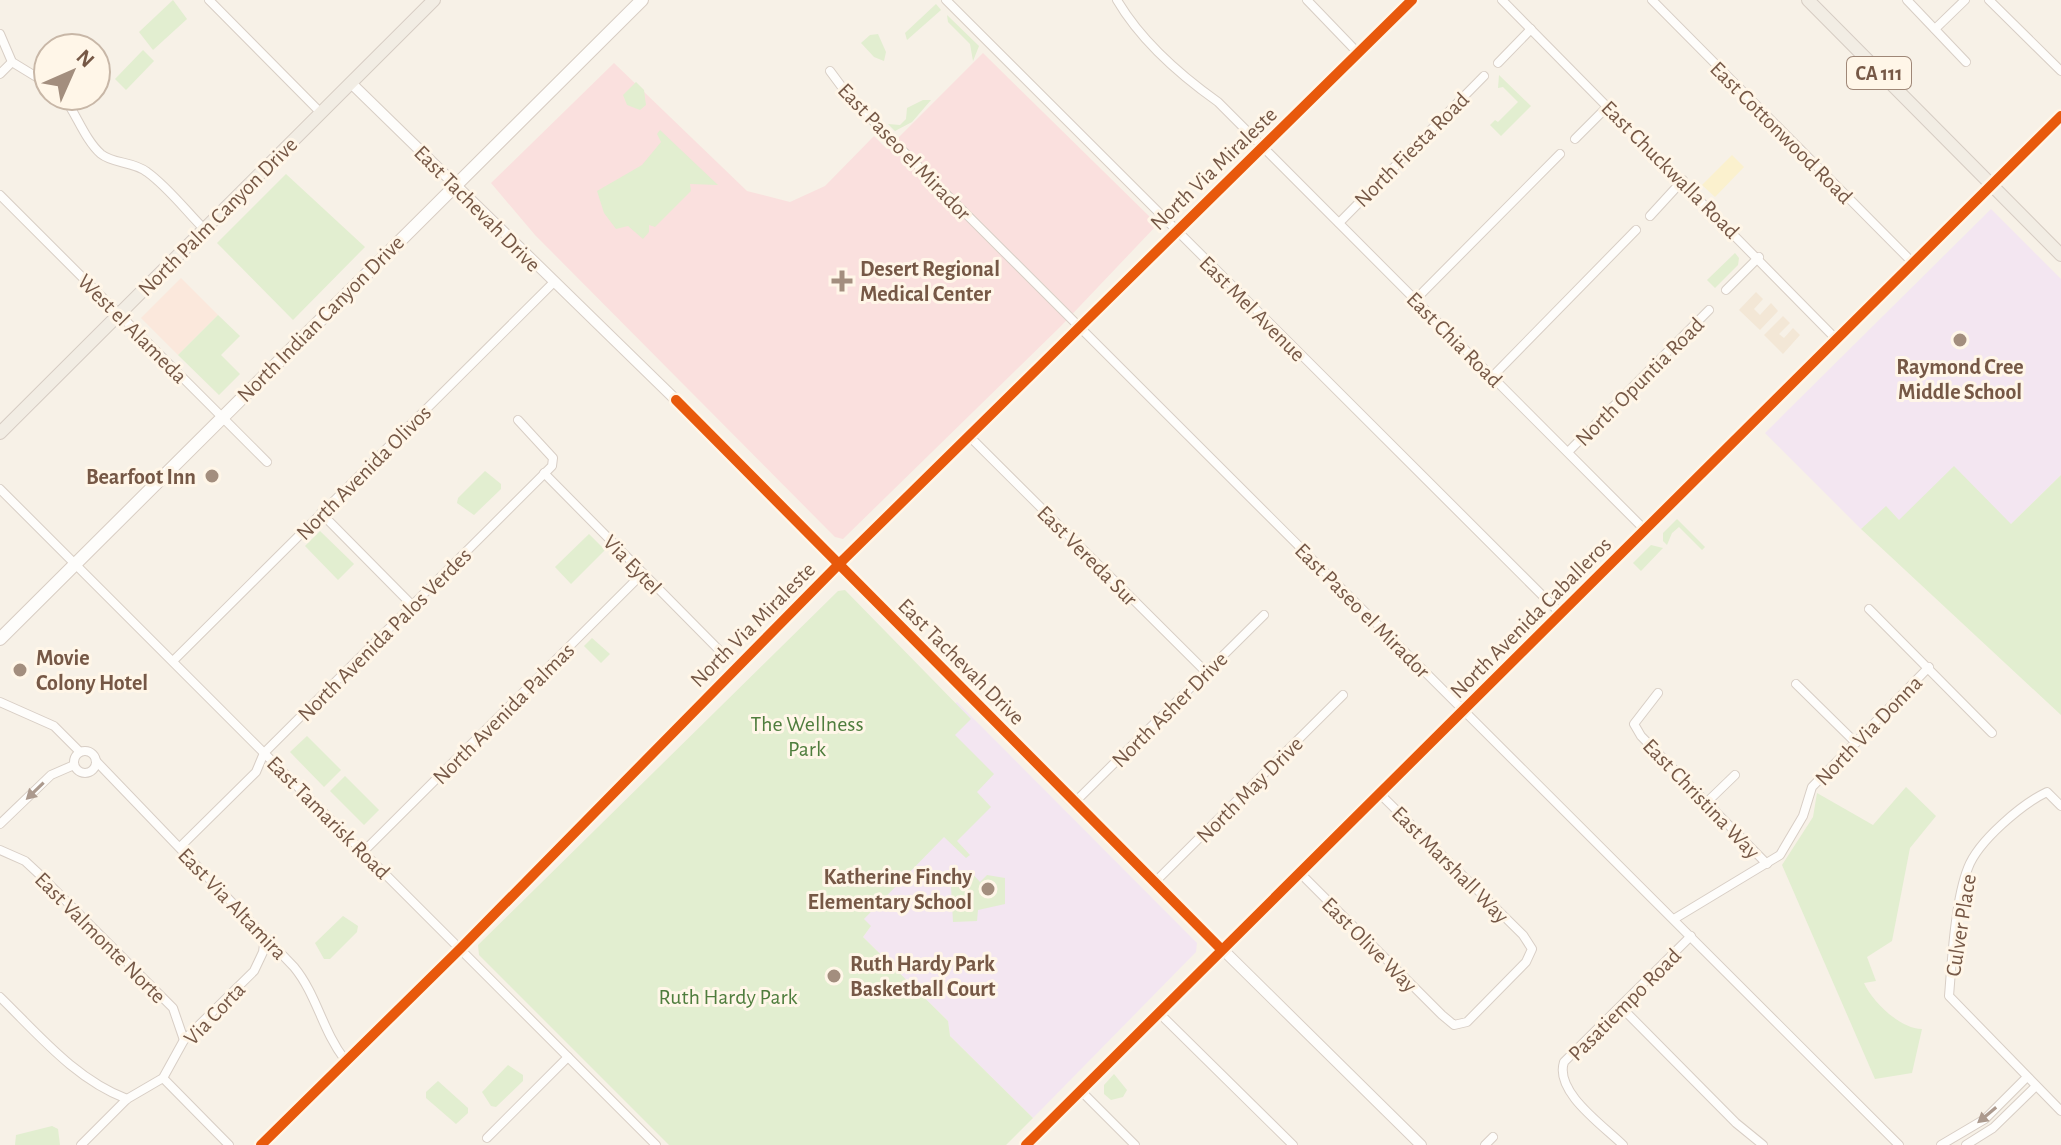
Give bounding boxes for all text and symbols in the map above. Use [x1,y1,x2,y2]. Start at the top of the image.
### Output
north arrow [32,32,112,112]
text: N [72,45,99,72]
street label: East Cottonwood Road [1706,57,1857,208]
road number: CA 111 [1847,57,1911,89]
street label: East Paseo el Mirador [834,79,975,224]
street label: North Fiesta Road [1350,88,1473,211]
street label: East Chuckwalla Road [1597,97,1743,243]
street label: North Via Miraleste [1146,103,1281,234]
street label: North Palm Canyon Drive [134,133,301,300]
street label: East Tachevah Drive [410,141,545,276]
street label: North Indian Canyon Drive [233,231,408,406]
street label: East Mel Avenue [1195,252,1309,366]
place label: Desert Regional Medical Center [860,258,1000,305]
street label: West el Alameda [74,270,191,387]
marker: Desert Regional Medical Center [831,270,853,292]
street label: East Chia Road [1402,288,1506,392]
street label: North Opuntia Road [1571,313,1708,450]
marker: Raymond Cree Middle School [1951,331,1969,349]
place label: Raymond Cree Middle School [1896,356,2024,403]
street label: North Avenida Olivos [292,401,435,544]
place label: Bearfoot Inn [86,466,196,488]
marker: Bearfoot Inn [203,467,221,485]
street label: East Vereda Sur [1033,501,1142,610]
street label: Via Eytel [599,531,666,599]
street label: North Avenida Caballeros [1446,533,1615,702]
street label: East Paseo el Mirador [1291,539,1434,682]
street label: North Avenida Palos Verdes [294,544,476,726]
street label: North Via Miraleste [686,558,819,691]
street label: East Tachevah Drive [894,594,1029,729]
street label: North Avenida Palmas [429,639,579,789]
place label: Movie Colony Hotel [36,647,148,695]
street label: North Asher Drive [1108,648,1232,772]
marker: Movie Colony Hotel [11,661,29,679]
street label: North Via Donna [1811,671,1926,790]
park label: The Wellness Park [750,713,864,760]
street label: North May Drive [1192,732,1307,847]
street label: East Christina Way [1639,734,1764,863]
street label: East Tamarisk Road [263,752,394,883]
one-way arrow [25,781,44,799]
street label: East Marshall Way [1388,802,1513,928]
street label: East Via Altamira [174,844,291,964]
place label: Katherine Finchy Elementary School [808,866,972,914]
street label: East Valmonte Norte [31,868,170,1007]
street label: Culver Place [1942,872,1980,978]
marker: Katherine Finchy Elementary School [979,880,997,898]
street label: East Olive Way [1318,893,1421,997]
street label: Pasatiempo Road [1564,944,1685,1065]
place label: Ruth Hardy Park Basketball Court [850,953,996,1000]
marker: Ruth Hardy Park Basketball Court [825,967,843,985]
street label: Via Corta [180,978,250,1049]
park label: Ruth Hardy Park [658,986,798,1008]
one-way arrow [1978,1106,1998,1123]

